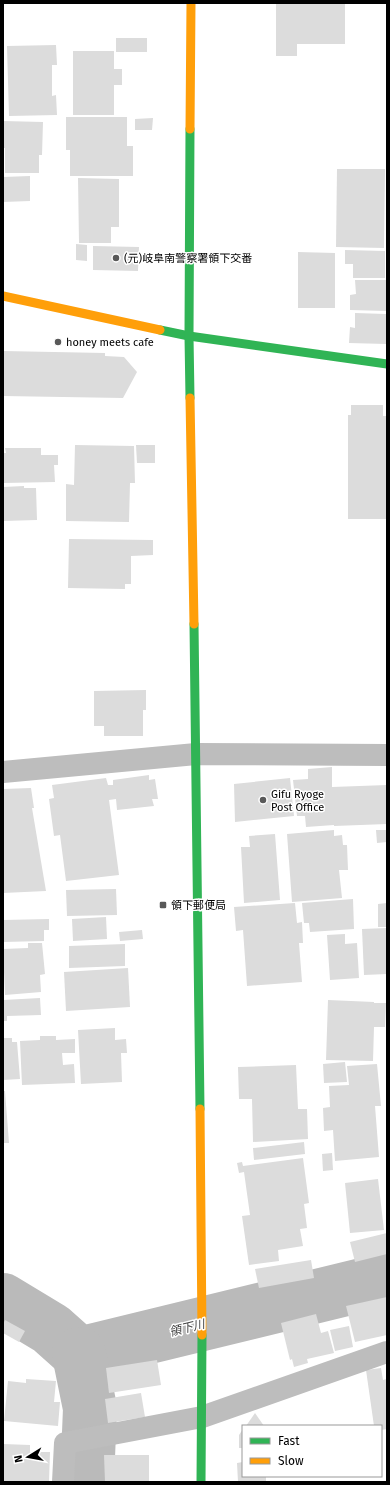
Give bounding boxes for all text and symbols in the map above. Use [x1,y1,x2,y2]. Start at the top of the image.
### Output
place label: (元)岐阜南警察署領下交番 [124,252,252,265]
marker: (元)岐阜南警察署領下交番 [111,253,121,263]
place label: honey meets cafe [66,336,154,349]
marker: honey meets cafe [53,337,63,347]
place label: Gifu Ryoge Post Office [271,788,324,814]
marker: Gifu Ryoge Post Office [258,795,268,805]
place label: 領下郵便局 [171,899,226,912]
marker: 領下郵便局 [158,900,168,910]
water label: 領下川 [168,1316,208,1339]
legend [242,1425,382,1477]
text: Fast [278,1434,300,1448]
north arrow [8,1437,48,1477]
text: N [12,1454,26,1464]
text: Slow [278,1454,304,1468]

